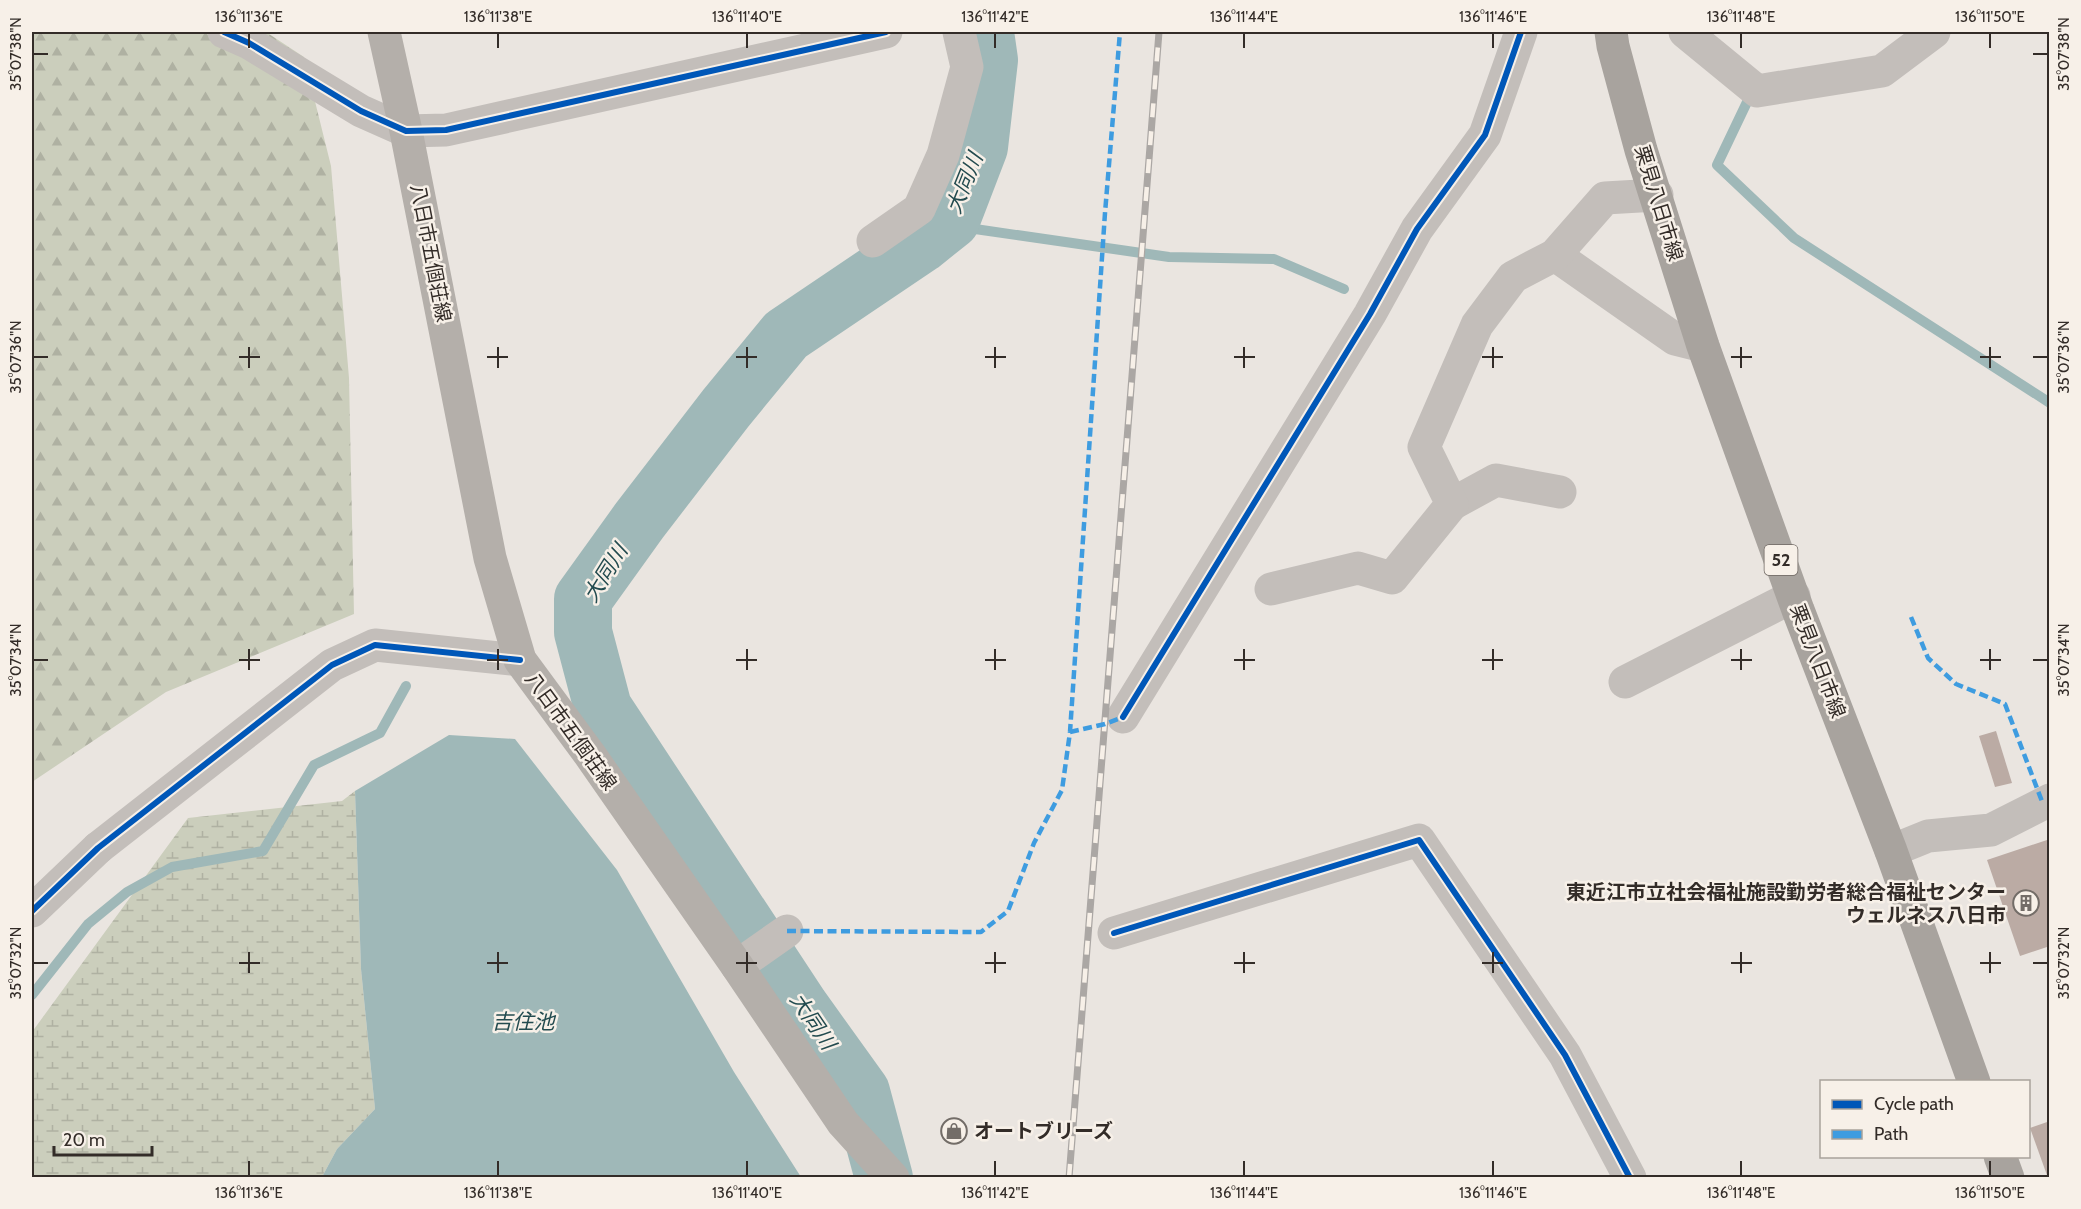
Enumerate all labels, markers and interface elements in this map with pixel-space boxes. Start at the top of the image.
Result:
text: 136°11'36"E [215,8,283,26]
text: 136°11'38"E [464,8,532,26]
text: 136°11'40"E [712,8,782,26]
text: 136°11'42"E [961,8,1029,26]
text: 136°11'44"E [1210,8,1278,26]
text: 136°11'46"E [1459,8,1527,26]
text: 136°11'48"E [1707,8,1775,26]
text: 136°11'50"E [1955,8,2025,26]
text: 35°07'38"N [7,17,25,91]
text: 35°07'38"N [2055,17,2073,91]
street label: 栗見八日市線 [1630,142,1688,264]
water label: 大同川 [941,147,988,217]
street label: 八日市五個荘線 [406,182,456,324]
text: 35°07'36"N [7,320,25,394]
text: 35°07'36"N [2055,320,2073,394]
water label: 大同川 [578,538,633,606]
road number: 52 [1764,545,1798,575]
street label: 栗見八日市線 [1785,601,1851,721]
text: 35°07'34"N [7,623,25,697]
text: 35°07'34"N [2055,623,2073,697]
street label: 八日市五個荘線 [520,667,622,795]
place label: 東近江市立社会福祉施設勤労者総合福祉センター ウェルネス八日市 [1566,880,2006,927]
building icon: 東近江市立社会福祉施設勤労者総合福祉センター ウェルネス八日市 [2011,888,2041,918]
text: 35°07'32"N [7,927,25,999]
text: 35°07'32"N [2055,927,2073,999]
water label: 大同川 [785,988,842,1056]
water label: 吉住池 [492,1009,556,1034]
legend [1820,1080,2030,1158]
text: Cycle path [1874,1093,1954,1115]
shop icon: オートブリーズ [939,1116,969,1146]
scale bar [54,1119,152,1157]
place label: オートブリーズ [974,1119,1113,1143]
text: Path [1874,1123,1908,1145]
text: 20 m [63,1129,105,1151]
text: 136°11'36"E [215,1184,283,1202]
text: 136°11'38"E [464,1184,532,1202]
text: 136°11'40"E [712,1184,782,1202]
text: 136°11'42"E [961,1184,1029,1202]
text: 136°11'44"E [1210,1184,1278,1202]
text: 136°11'46"E [1459,1184,1527,1202]
text: 136°11'48"E [1707,1184,1775,1202]
text: 136°11'50"E [1955,1184,2025,1202]

